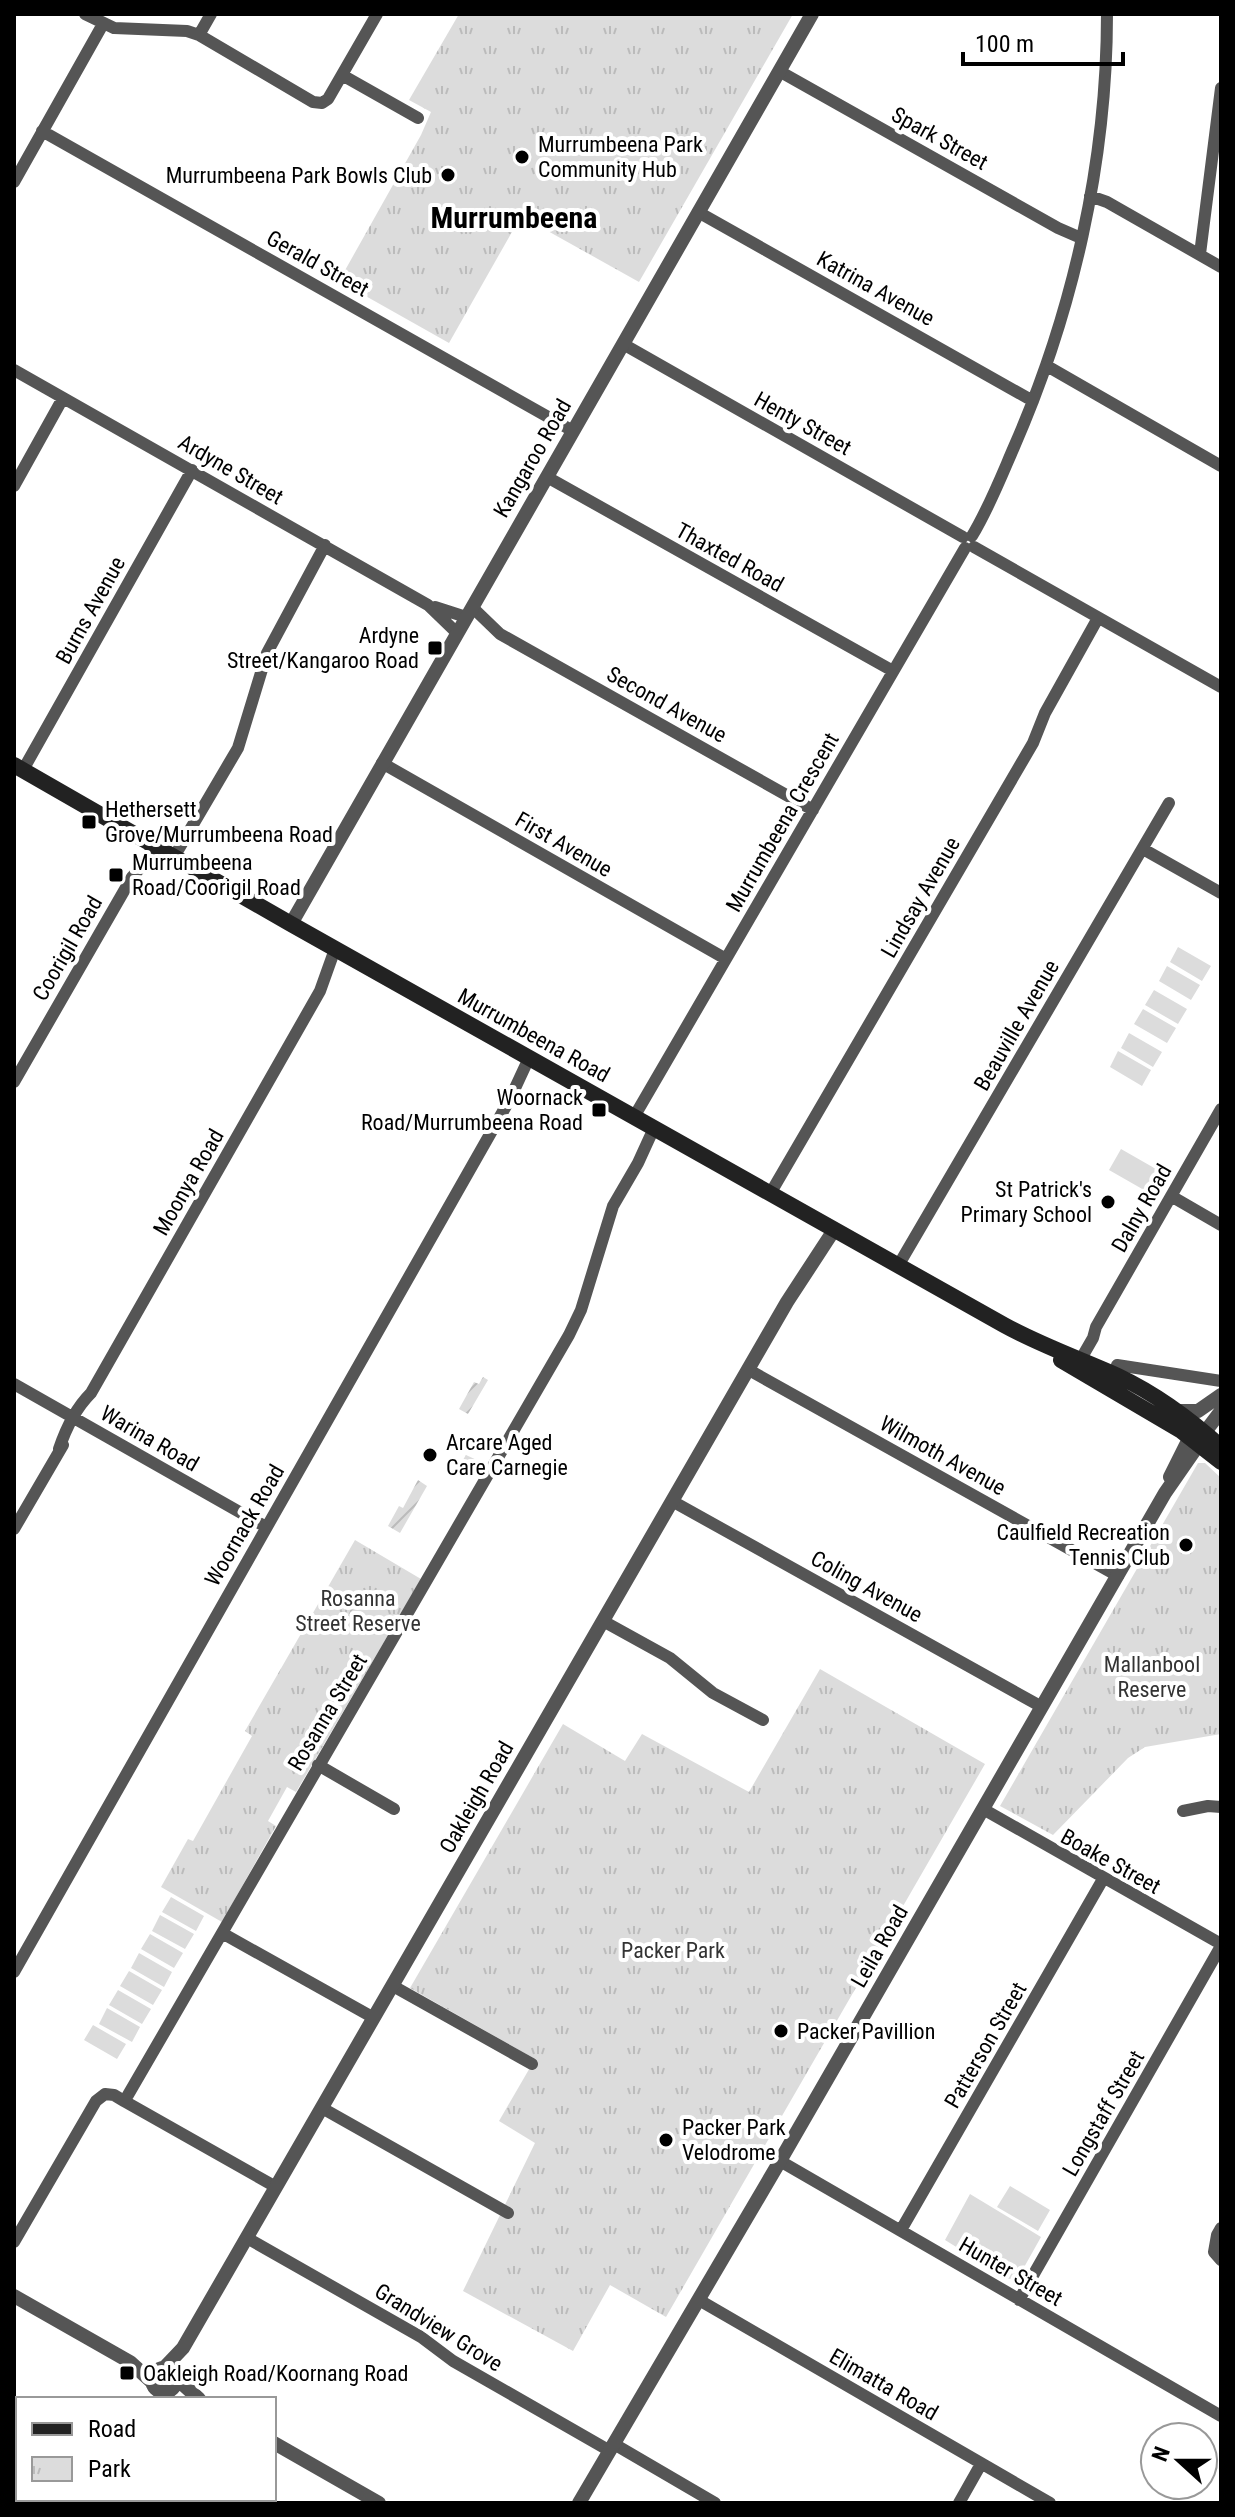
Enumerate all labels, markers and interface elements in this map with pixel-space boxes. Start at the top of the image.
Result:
scale bar [963,16,1123,66]
text: 100 m [975,30,1034,58]
street label: Spark Street [887,102,992,175]
place label: Murrumbeena Park Community Hub [538,132,703,182]
marker: Murrumbeena Park Community Hub [513,148,531,166]
place label: Murrumbeena Park Bowls Club [166,163,432,188]
marker: Murrumbeena Park Bowls Club [439,166,457,184]
district label: Murrumbeena [431,200,597,235]
street label: Gerald Street [262,225,373,302]
street label: Katrina Avenue [813,246,939,331]
street label: Henty Street [750,387,856,460]
street label: Kangaroo Road [489,395,576,522]
street label: Ardyne Street [174,429,288,509]
street label: Thaxted Road [672,518,788,597]
street label: Burns Avenue [51,552,130,668]
place label: Ardyne Street/Kangaroo Road [227,623,419,673]
marker: Ardyne Street/Kangaroo Road [426,639,444,657]
street label: Second Avenue [603,661,731,748]
street label: Murrumbeena Crescent [721,728,844,916]
place label: Hethersett Grove/Murrumbeena Road [105,797,333,847]
street label: First Avenue [511,807,616,882]
marker: Hethersett Grove/Murrumbeena Road [80,813,98,831]
street label: Lindsay Avenue [876,833,965,962]
place label: Murrumbeena Road/Coorigil Road [132,850,301,900]
marker: Murrumbeena Road/Coorigil Road [107,866,125,884]
street label: Coorigil Road [27,892,107,1005]
street label: Beauville Avenue [969,955,1064,1095]
street label: Murrumbeena Road [453,983,614,1088]
place label: Woornack Road/Murrumbeena Road [361,1085,583,1135]
marker: Woornack Road/Murrumbeena Road [590,1101,608,1119]
street label: Moonya Road [148,1125,229,1240]
street label: Dalny Road [1106,1160,1177,1257]
place label: St Patrick's Primary School [961,1177,1092,1227]
marker: St Patrick's Primary School [1099,1193,1117,1211]
street label: Warina Road [96,1400,203,1477]
street label: Wilmoth Avenue [875,1411,1010,1500]
place label: Arcare Aged Care Carnegie [446,1430,568,1480]
marker: Arcare Aged Care Carnegie [421,1446,439,1464]
street label: Woornack Road [200,1460,289,1590]
place label: Caulfield Recreation Tennis Club [996,1520,1170,1570]
marker: Caulfield Recreation Tennis Club [1177,1536,1195,1554]
street label: Coling Avenue [807,1546,927,1627]
park label: Rosanna Street Reserve [295,1586,421,1636]
street label: Rosanna Street [283,1649,372,1775]
park label: Mallanbool Reserve [1104,1652,1200,1702]
street label: Oakleigh Road [434,1737,518,1858]
street label: Boake Street [1056,1824,1165,1899]
street label: Leila Road [846,1901,913,1992]
park label: Packer Park [621,1938,725,1963]
street label: Patterson Street [939,1978,1032,2113]
place label: Packer Pavillion [797,2019,935,2044]
marker: Packer Pavillion [772,2022,790,2040]
street label: Longstaff Street [1057,2046,1149,2180]
place label: Packer Park Velodrome [682,2115,786,2165]
marker: Packer Park Velodrome [657,2131,675,2149]
street label: Hunter Street [955,2232,1067,2311]
street label: Grandview Grove [370,2278,507,2377]
street label: Elimatta Road [825,2343,942,2425]
place label: Oakleigh Road/Koornang Road [143,2361,408,2386]
marker: Oakleigh Road/Koornang Road [118,2364,136,2382]
legend [16,2397,276,2501]
text: Road [88,2415,136,2443]
north arrow [1139,2421,1219,2501]
text: N [1147,2443,1175,2465]
text: Park [88,2455,131,2483]

